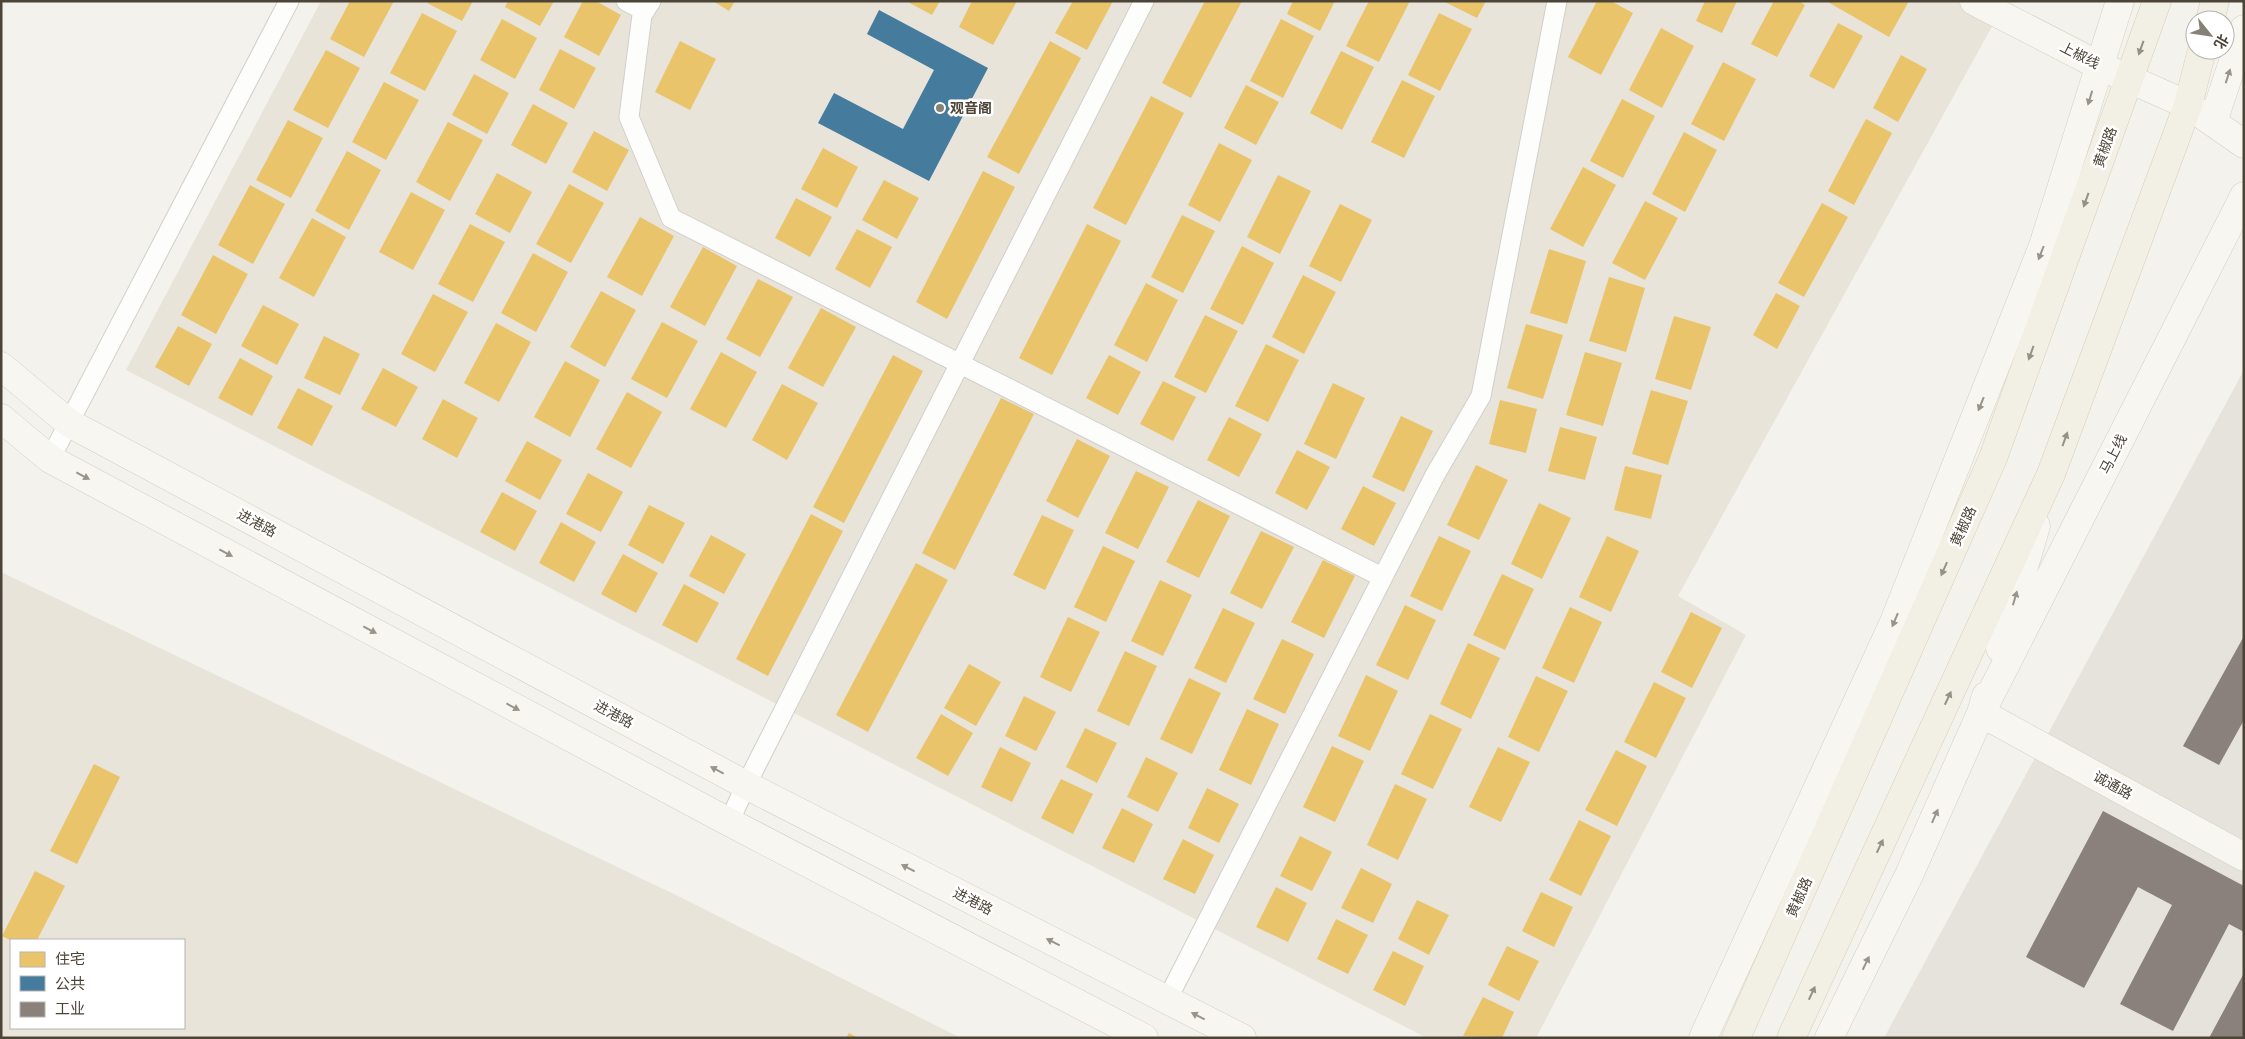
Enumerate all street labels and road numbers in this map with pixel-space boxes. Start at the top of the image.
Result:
street label: 上椒线 [2057,37,2103,73]
street label: 黄椒路 [2089,124,2121,170]
street label: 马上线 [2095,431,2131,477]
street label: 黄椒路 [1946,503,1980,549]
street label: 进港路 [234,505,280,541]
street label: 进港路 [591,696,637,732]
street label: 诚通路 [2090,767,2136,803]
street label: 黄椒路 [1782,874,1816,920]
street label: 进港路 [950,883,996,919]

